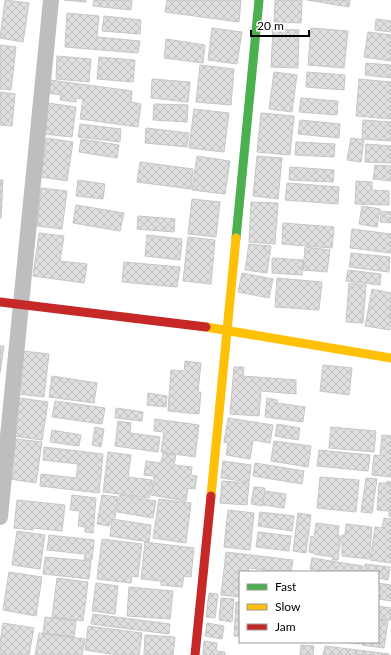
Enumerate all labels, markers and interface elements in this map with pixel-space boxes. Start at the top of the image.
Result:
scale bar [251,12,309,38]
text: 20 m [257,18,284,33]
legend [239,571,379,643]
text: Fast [275,579,297,594]
text: Slow [275,599,301,614]
text: Jam [275,619,296,634]

